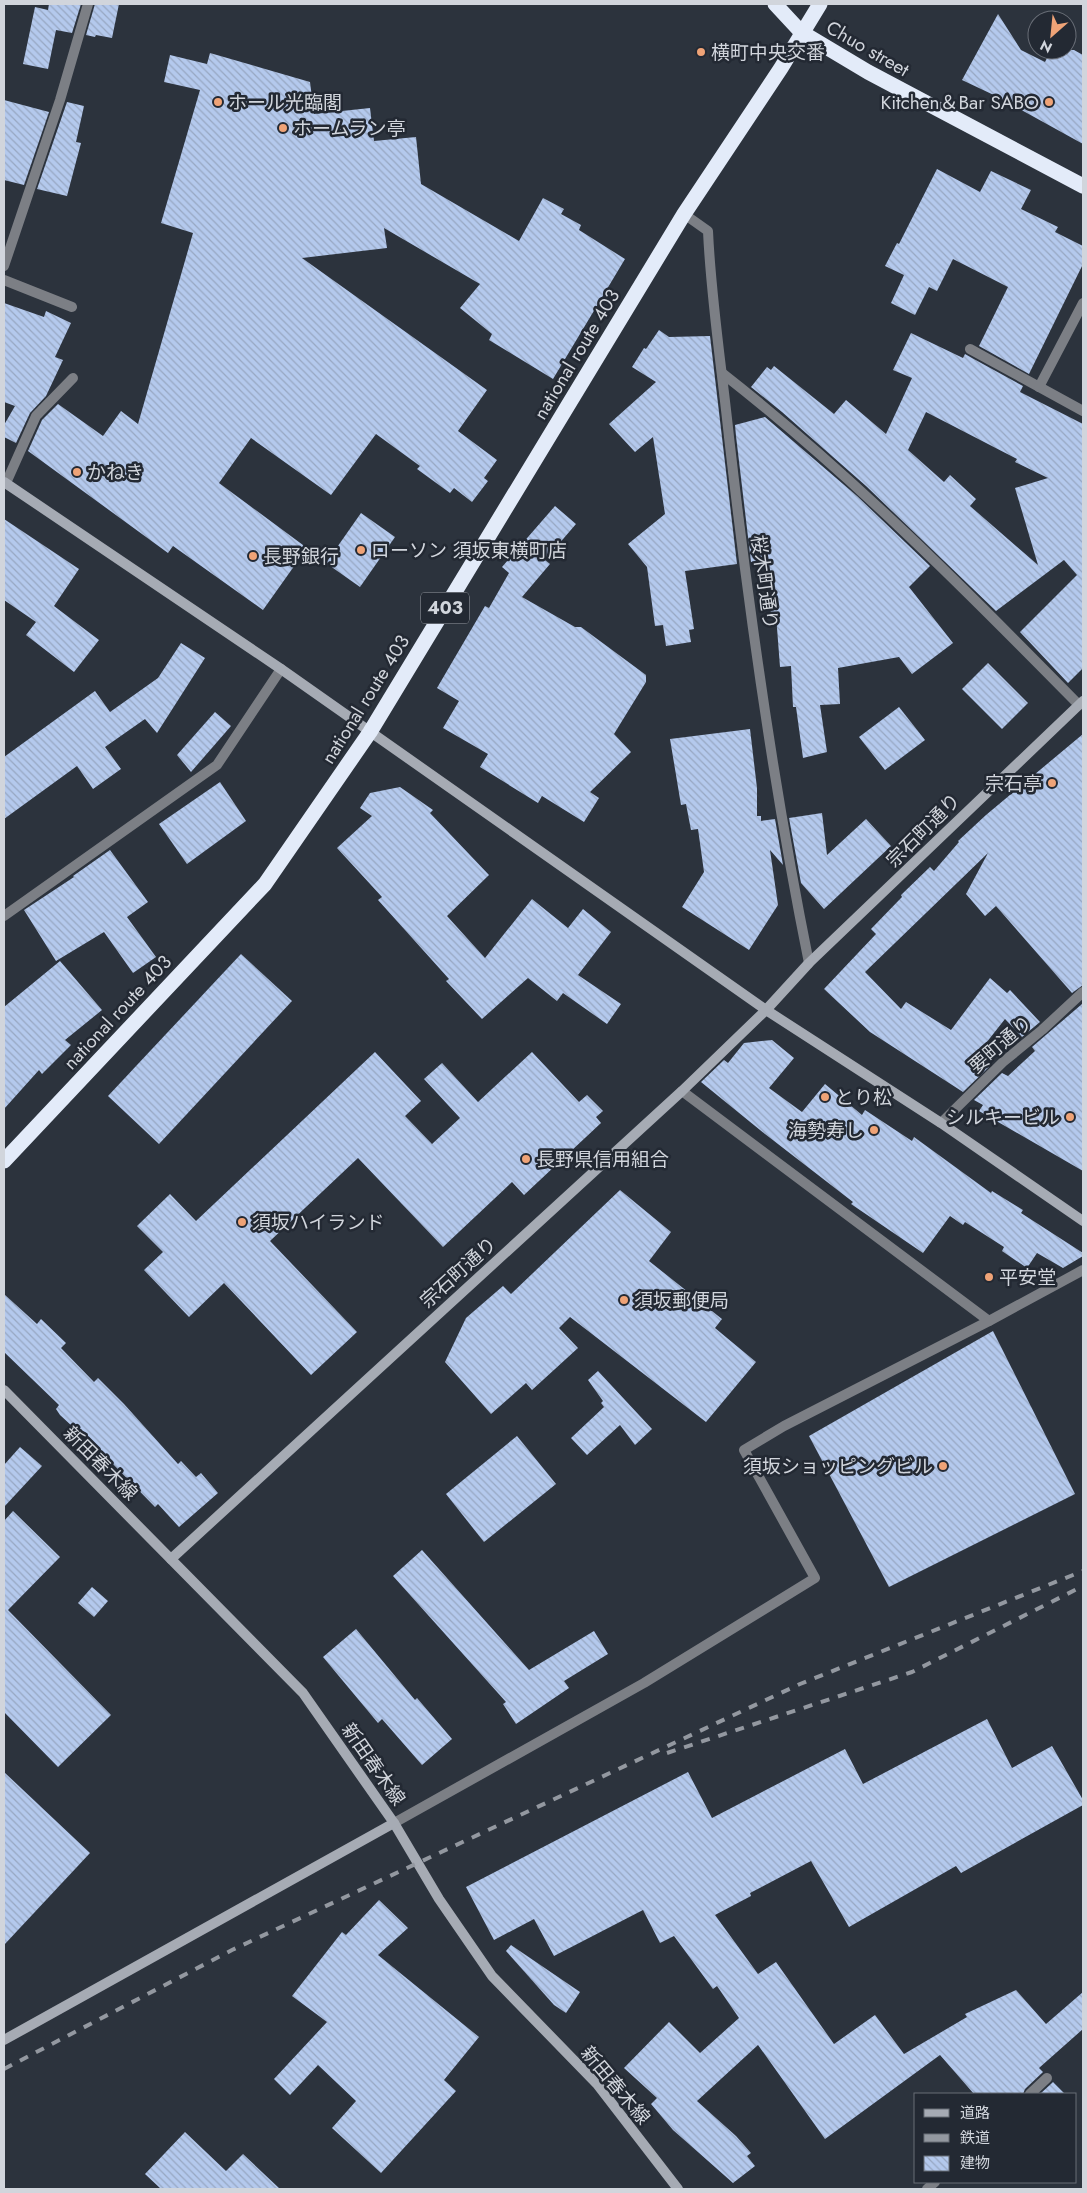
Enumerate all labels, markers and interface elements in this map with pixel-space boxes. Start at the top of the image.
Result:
north arrow [1027,10,1077,60]
street label: Chuo street [821,14,915,83]
text: N [1037,35,1056,58]
place label: 横町中央交番 [711,39,825,66]
marker: 横町中央交番 [695,46,707,58]
place label: ホール光臨閣 [228,89,342,116]
place label: Kitchen＆Bar SABO [880,89,1039,116]
marker: ホール光臨閣 [212,96,224,108]
marker: Kitchen＆Bar SABO [1043,96,1055,108]
place label: ホームラン亭 [293,115,405,142]
marker: ホームラン亭 [277,122,289,134]
street label: national route 403 [527,284,626,424]
place label: かねき [87,459,144,486]
marker: かねき [71,466,83,478]
street label: 桜木町通り [745,533,784,631]
place label: ローソン 須坂東横町店 [371,537,567,564]
place label: 長野銀行 [263,543,339,570]
marker: ローソン 須坂東横町店 [355,544,367,556]
marker: 長野銀行 [247,550,259,562]
road number: 403 [421,592,469,624]
street label: national route 403 [315,630,416,769]
place label: 宗石亭 [985,770,1042,797]
marker: 宗石亭 [1046,777,1058,789]
street label: 宗石町通り [880,787,966,873]
street label: national route 403 [57,949,178,1076]
street label: 要町通り [963,1009,1038,1080]
place label: とり松 [835,1084,892,1111]
marker: とり松 [819,1091,831,1103]
place label: シルキービル [946,1104,1060,1131]
marker: シルキービル [1064,1111,1076,1123]
place label: 海勢寿し [788,1117,864,1144]
marker: 海勢寿し [868,1124,880,1136]
place label: 長野県信用組合 [536,1146,669,1173]
marker: 長野県信用組合 [520,1153,532,1165]
place label: 須坂ハイランド [252,1209,385,1236]
marker: 須坂ハイランド [236,1216,248,1228]
street label: 宗石町通り [414,1231,503,1314]
place label: 平安堂 [999,1264,1056,1291]
marker: 平安堂 [983,1271,995,1283]
place label: 須坂郵便局 [634,1287,729,1314]
marker: 須坂郵便局 [618,1294,630,1306]
street label: 新田春木線 [58,1420,144,1506]
place label: 須坂ショッピングビル [743,1453,933,1480]
marker: 須坂ショッピングビル [937,1460,949,1472]
street label: 新田春木線 [335,1718,412,1811]
street label: 新田春木線 [575,2040,656,2130]
legend [914,2093,1077,2183]
text: 道路 [960,2102,990,2124]
text: 鉄道 [960,2127,990,2149]
text: 建物 [960,2152,990,2174]

